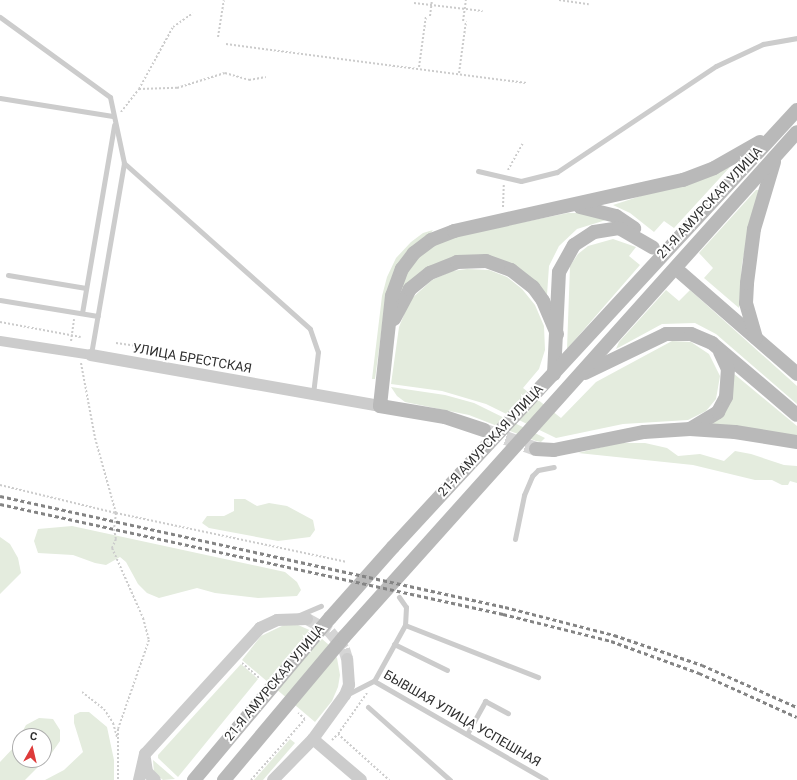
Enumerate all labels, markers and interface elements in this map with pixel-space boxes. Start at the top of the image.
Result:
street label: 21-Я АМУРСКАЯ УЛИЦА [654,144,766,262]
street label: УЛИЦА БРЕСТСКАЯ [131,341,253,377]
street label: 21-Я АМУРСКАЯ УЛИЦА [435,382,547,500]
street label: 21-Я АМУРСКАЯ УЛИЦА [222,622,328,744]
street label: БЫВШАЯ УЛИЦА УСПЕШНАЯ [381,667,543,771]
north arrow [12,728,52,768]
text: С [29,730,38,744]

